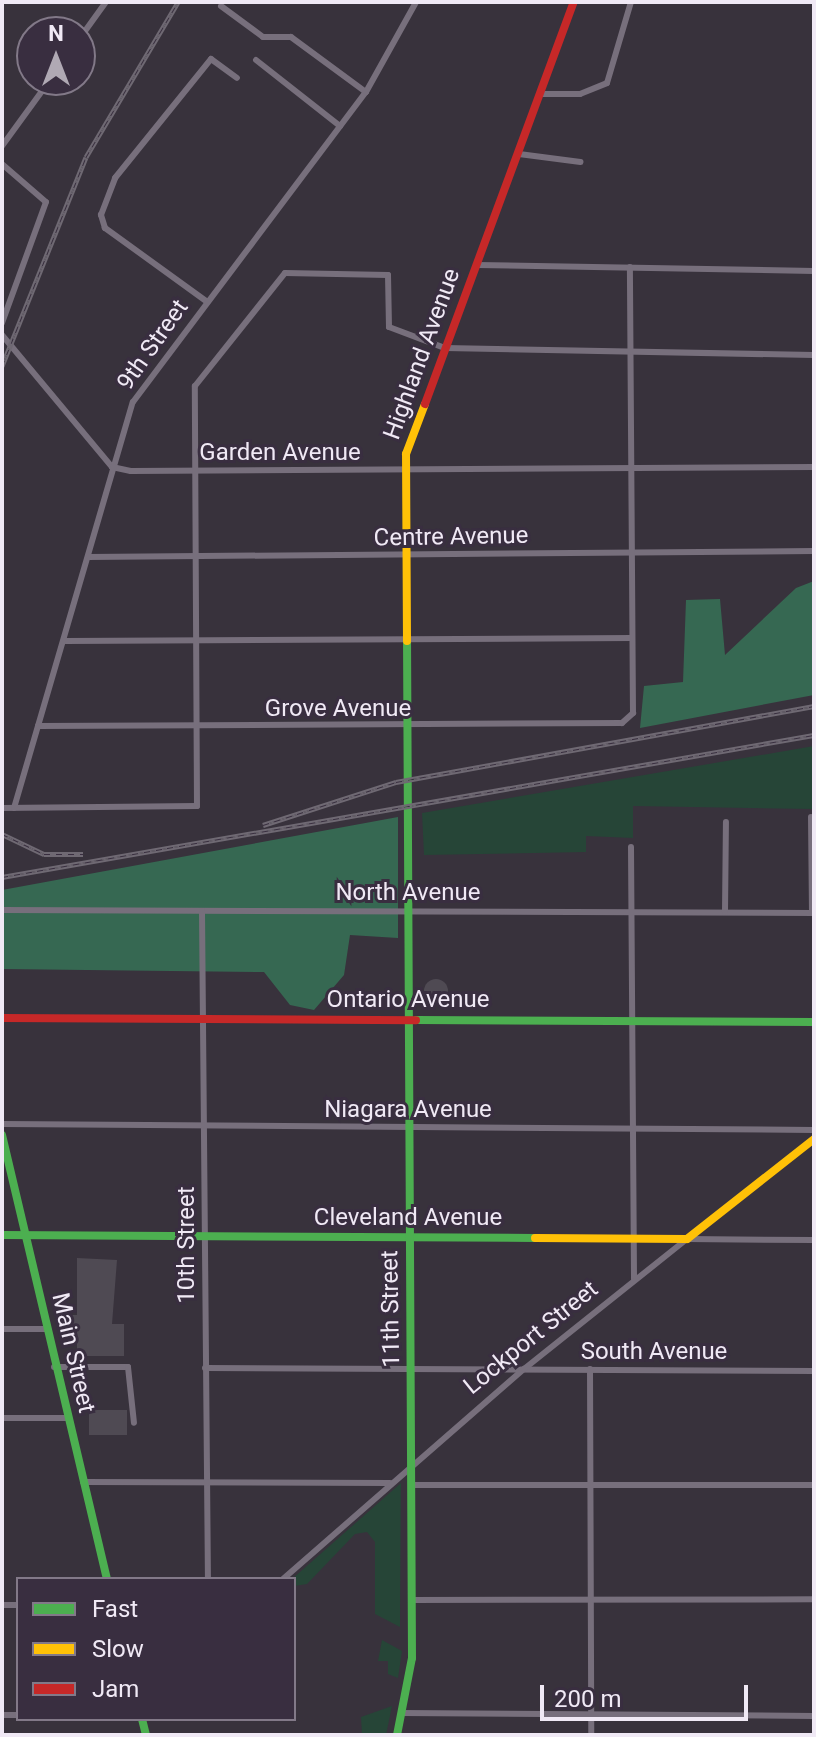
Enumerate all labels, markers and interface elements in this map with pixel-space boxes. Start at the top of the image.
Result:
north arrow [16,16,96,96]
text: N [48,21,64,46]
street label: Highland Avenue [378,265,466,443]
street label: 9th Street [111,294,195,396]
street label: Garden Avenue [199,439,361,467]
street label: Centre Avenue [373,521,529,553]
street label: Grove Avenue [265,695,411,723]
street label: North Avenue [335,879,481,907]
street label: Ontario Avenue [327,986,489,1014]
street label: Niagara Avenue [324,1096,492,1124]
street label: 10th Street [173,1186,201,1304]
street label: Cleveland Avenue [314,1204,502,1232]
street label: 11th Street [376,1250,406,1368]
street label: Lockport Street [458,1275,604,1401]
street label: Main Street [45,1290,101,1416]
street label: South Avenue [581,1338,727,1366]
legend [16,1577,296,1721]
text: Fast [92,1595,138,1623]
text: Slow [92,1635,144,1663]
scale bar [544,1669,752,1719]
text: Jam [92,1675,139,1703]
text: 200 m [554,1685,621,1713]

